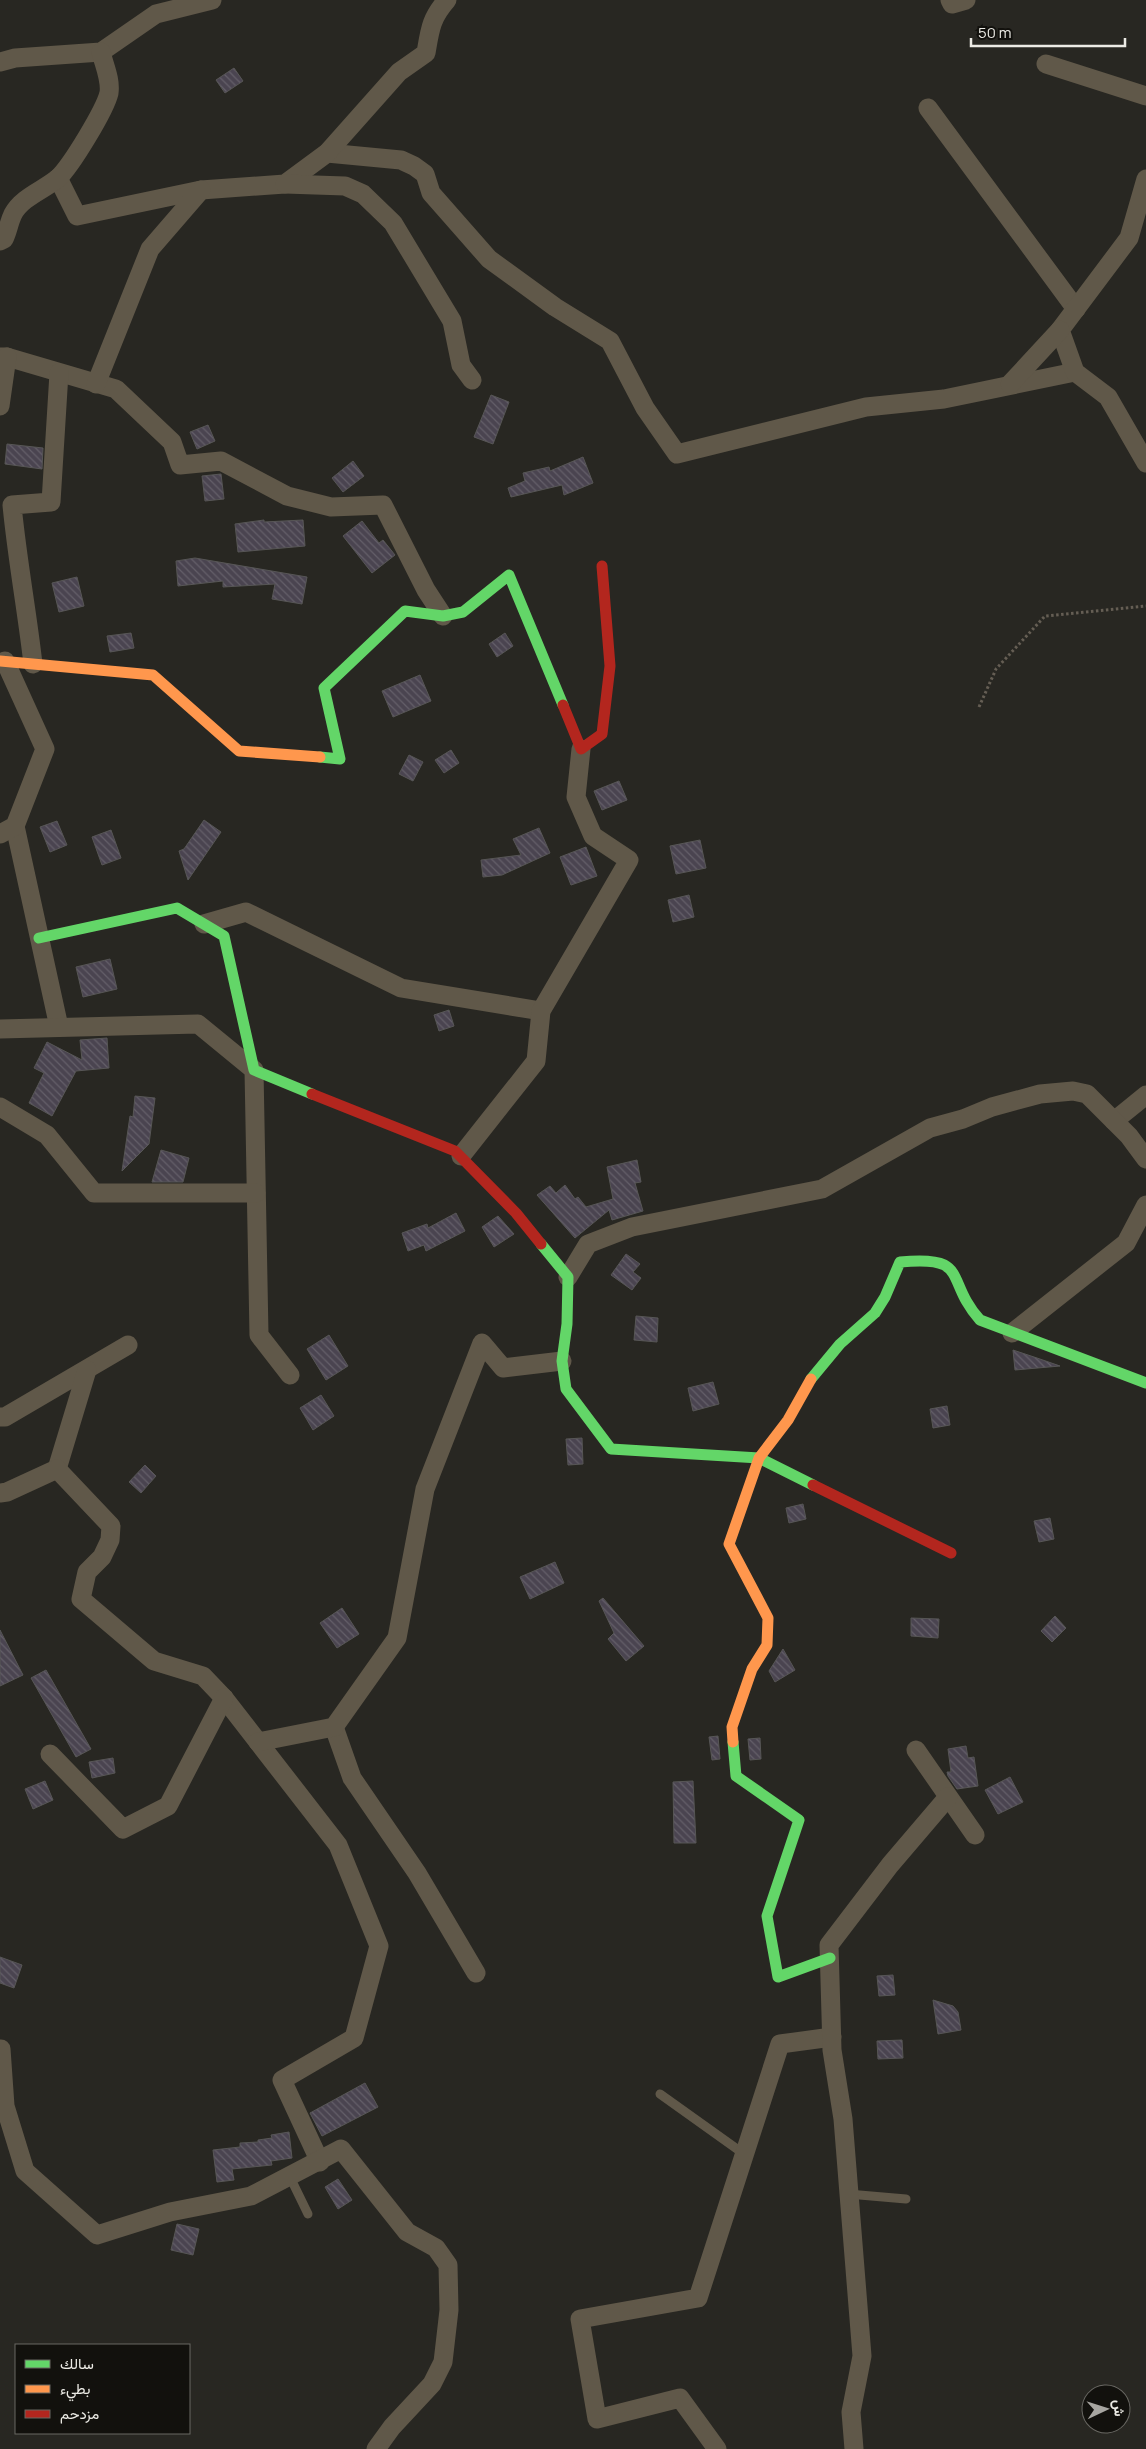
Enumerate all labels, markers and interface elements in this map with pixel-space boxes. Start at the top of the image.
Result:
scale bar [971,15,1125,47]
text: 50 m [978,22,1012,43]
legend [15,2344,190,2434]
text: سالك [60,2353,94,2374]
text: بطيء [60,2378,90,2402]
north arrow [1081,2384,1131,2434]
text: ش [1109,2399,1130,2417]
text: مزدحم [60,2403,99,2424]

